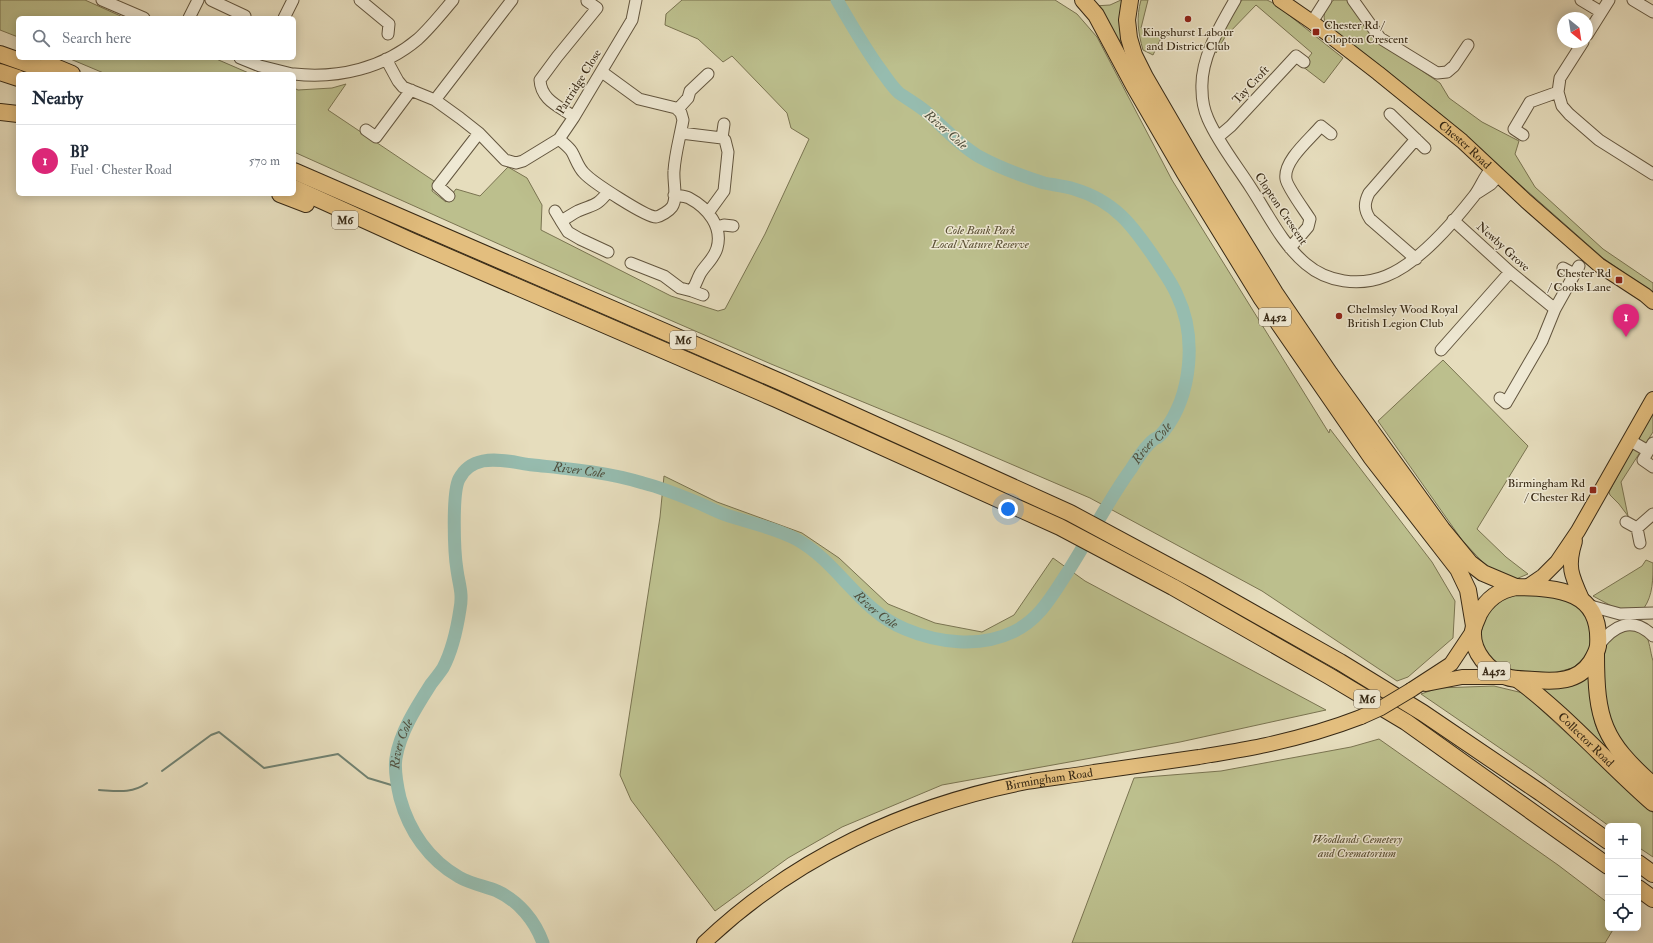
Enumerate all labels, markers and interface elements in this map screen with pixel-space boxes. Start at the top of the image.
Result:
north arrow [1557,12,1593,48]
marker: Kingshurst Labour and District Club [1183,14,1193,24]
search box [16,16,296,60]
place label: Chester Rd / Clopton Crescent [1324,18,1408,47]
place label: Kingshurst Labour and District Club [1142,25,1234,54]
icon: search [30,27,52,49]
marker: Chester Rd / Clopton Crescent [1311,27,1321,37]
text: Search here [62,29,131,48]
street label: Partridge Close [553,47,605,117]
street label: Tay Croft [1230,63,1273,107]
text: Nearby [32,88,83,109]
water label: River Cole [920,106,971,153]
street label: Chester Road [1436,118,1494,172]
text: BP [70,143,89,162]
text: 1 [43,153,47,169]
text: 570 m [249,153,280,169]
text: Fuel · Chester Road [70,162,172,178]
street label: Clopton Crescent [1251,170,1311,248]
road number: M6 [332,211,358,229]
street label: Newby Grove [1473,219,1533,275]
park label: Cole Bank Park Local Nature Reserve [930,223,1030,252]
place label: Chester Rd / Cooks Lane [1547,266,1611,295]
marker: Chester Rd / Cooks Lane [1614,275,1624,285]
place label: Chelmsley Wood Royal British Legion Club [1347,302,1458,331]
pin: 1 [1613,304,1639,337]
road number: A452 [1259,308,1291,326]
marker: Chelmsley Wood Royal British Legion Club [1334,311,1344,321]
road number: M6 [670,331,696,349]
water label: River Cole [1128,419,1176,468]
water label: River Cole [551,459,607,482]
place label: Birmingham Rd / Chester Rd [1507,476,1585,505]
marker: Birmingham Rd / Chester Rd [1588,485,1598,495]
your location [998,499,1018,519]
water label: River Cole [850,587,901,633]
road number: A452 [1478,662,1510,680]
road number: M6 [1354,690,1380,708]
street label: Collector Road [1555,709,1617,770]
water label: River Cole [387,716,417,770]
street label: Birmingham Road [1004,765,1094,794]
map controls [1605,823,1641,931]
button: + [1605,823,1641,859]
park label: Woodlands Cemetery and Crematorium [1312,832,1403,861]
button: − [1605,859,1641,895]
button: locate [1605,895,1641,931]

